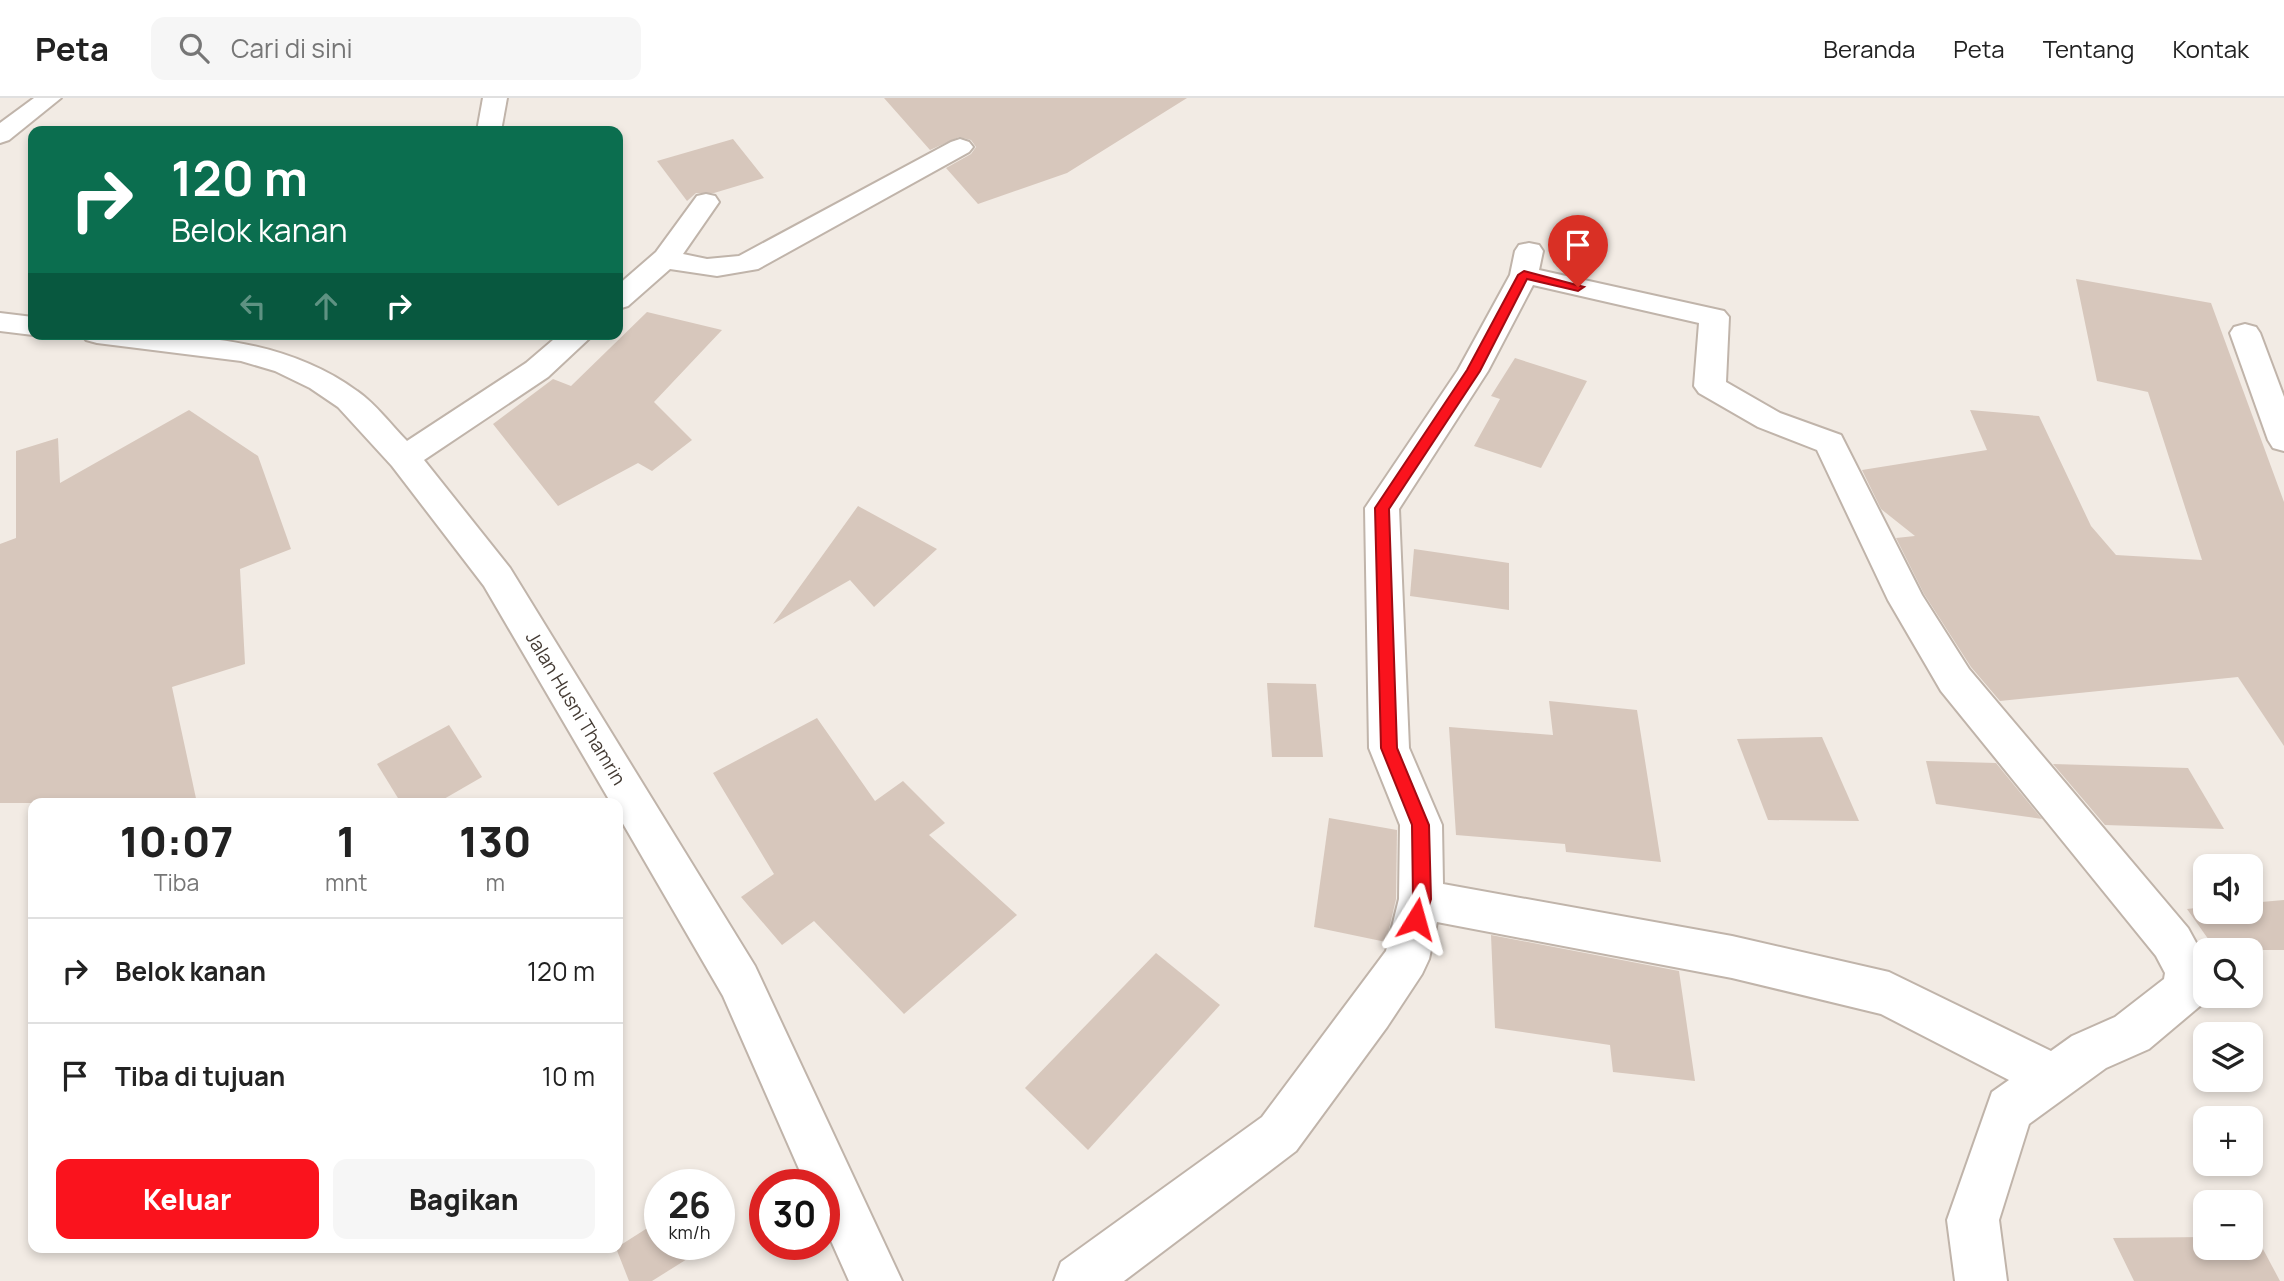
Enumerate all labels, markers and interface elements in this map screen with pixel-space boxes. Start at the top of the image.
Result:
search box [151,17,641,80]
text: Peta [35,26,109,71]
icon: search [175,29,213,67]
text: Cari di sini [231,30,353,66]
text: Beranda [1823,32,1915,65]
text: Peta [1953,32,2005,65]
text: Tentang [2043,32,2134,65]
text: Kontak [2172,32,2249,65]
text: 120 m [171,144,308,211]
icon: right [56,154,147,245]
text: Belok kanan [171,208,347,252]
pin [1548,215,1608,287]
icon: arrive [1559,226,1597,264]
icon: left [234,287,272,325]
icon: ahead [307,287,345,325]
icon: right [380,287,418,325]
street label: Jalan Husni Thamrin [520,626,632,790]
text: 10:07 [120,812,233,870]
text: 1 [337,812,356,870]
text: 130 [459,812,531,870]
map controls [2193,854,2263,1260]
button: sound [2193,854,2263,924]
text: Tiba [154,866,199,898]
text: mnt [325,866,367,898]
text: m [485,866,505,898]
position arrow [1379,882,1453,956]
button: search [2193,938,2263,1008]
icon: right [56,952,94,990]
text: Belok kanan [115,953,266,989]
text: 120 m [527,953,595,989]
button: layers [2193,1022,2263,1092]
icon: arrive [56,1057,94,1095]
text: Tiba di tujuan [115,1058,285,1094]
text: 10 m [542,1058,595,1094]
button: + [2193,1106,2263,1176]
button: Keluar [56,1159,319,1239]
button: Bagikan [333,1159,595,1239]
speed limit sign: 30 [749,1169,840,1260]
text: 26 [668,1181,711,1229]
button: − [2193,1190,2263,1260]
text: km/h [669,1220,710,1244]

